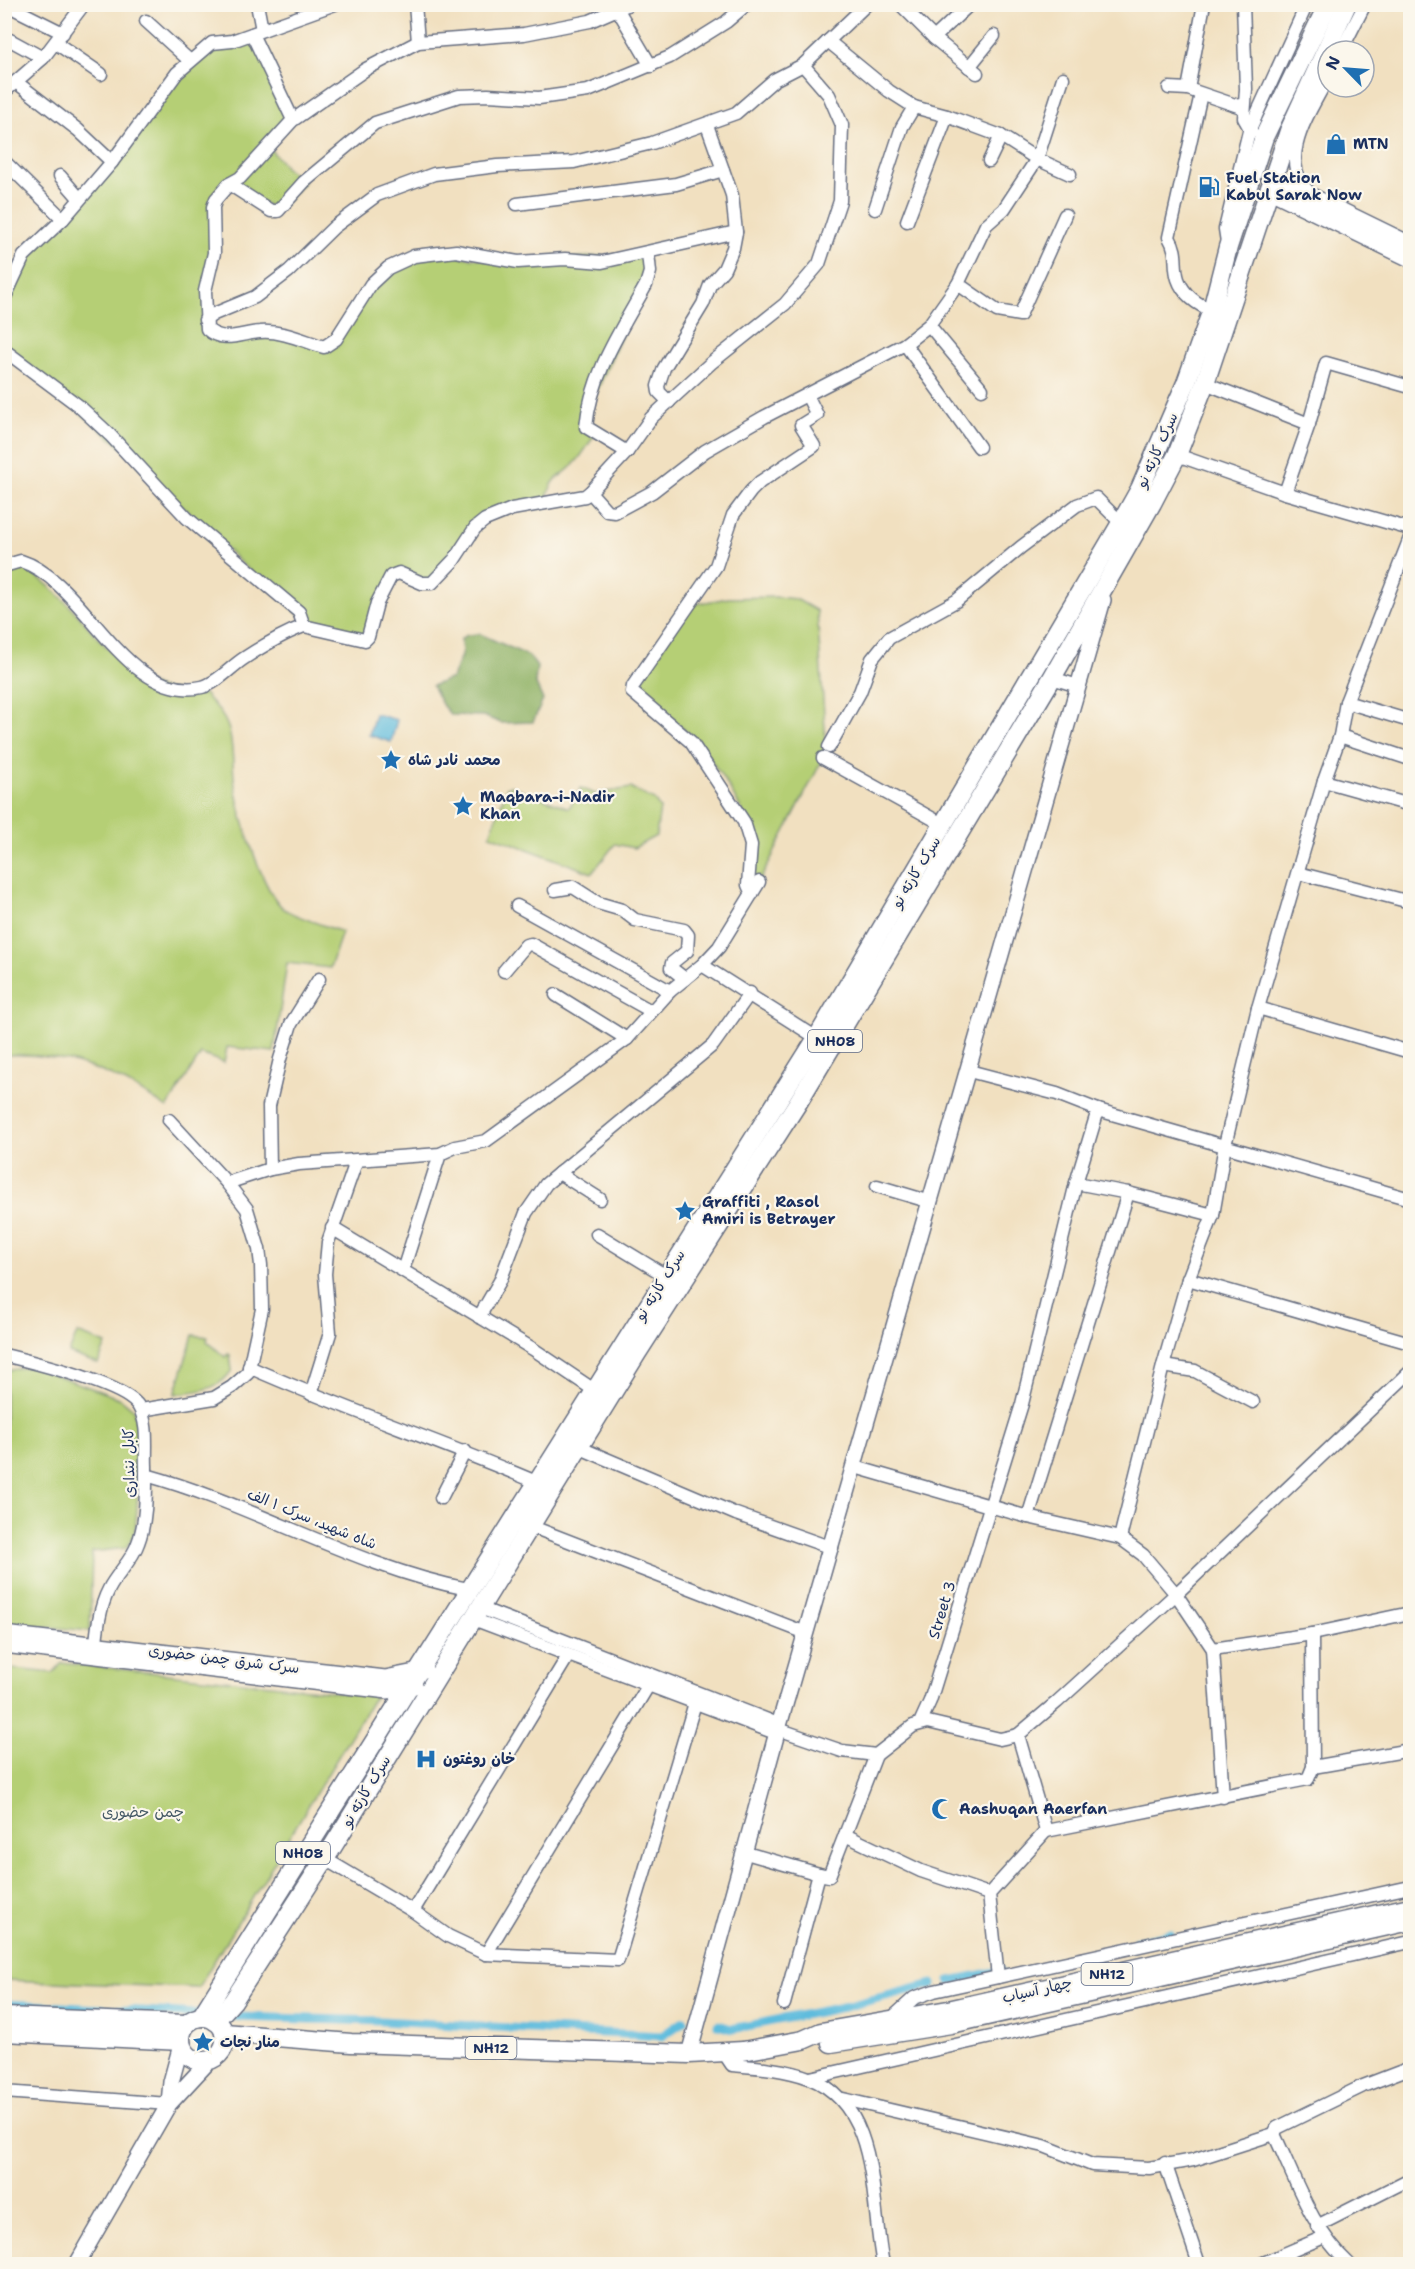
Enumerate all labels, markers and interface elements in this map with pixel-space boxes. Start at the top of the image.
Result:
north arrow [1316,39,1376,99]
text: N [1321,53,1345,73]
shop icon: MTN [1324,132,1348,156]
place label: MTN [1353,134,1389,154]
place label: Fuel Station Kabul Sarak Now [1226,168,1362,205]
fuel station icon: Fuel Station Kabul Sarak Now [1197,175,1221,199]
street label: سرک کارته نو [1131,409,1182,492]
place icon: محمد نادر شاه [379,748,403,772]
place label: محمد نادر شاه [408,750,501,770]
place label: Maqbara-i-Nadir Khan [480,787,615,824]
place icon: Maqbara-i-Nadir Khan [451,794,475,818]
street label: سرک کارته نو [886,832,945,912]
road number: NH08 [808,1030,862,1052]
place label: Graffiti , Rasol Amiri is Betrayer [702,1192,836,1229]
place icon: Graffiti , Rasol Amiri is Betrayer [673,1199,697,1223]
street label: سرک کارته نو [630,1246,690,1325]
street label: کابل ننداری [118,1428,140,1498]
street label: شاه شهید، سرک ۱ الف [244,1484,380,1554]
street label: Street 3 [924,1579,960,1641]
street label: سرک شرق چمن حضوری [147,1640,301,1678]
hospital icon: خان روغتون [414,1747,438,1771]
place label: خان روغتون [443,1749,515,1769]
street label: سرک کارته نو [336,1751,395,1831]
mosque icon: Aashuqan Aaerfan [930,1797,954,1821]
place label: Aashuqan Aaerfan [959,1799,1107,1819]
park label: چمن حضوری [102,1802,184,1822]
road number: NH08 [276,1842,330,1864]
road number: NH12 [1082,1963,1132,1985]
street label: چهار آسیاب [1000,1972,1074,2008]
place icon: منار نجات [191,2030,215,2054]
place label: منار نجات [220,2032,280,2052]
road number: NH12 [466,2037,516,2059]

